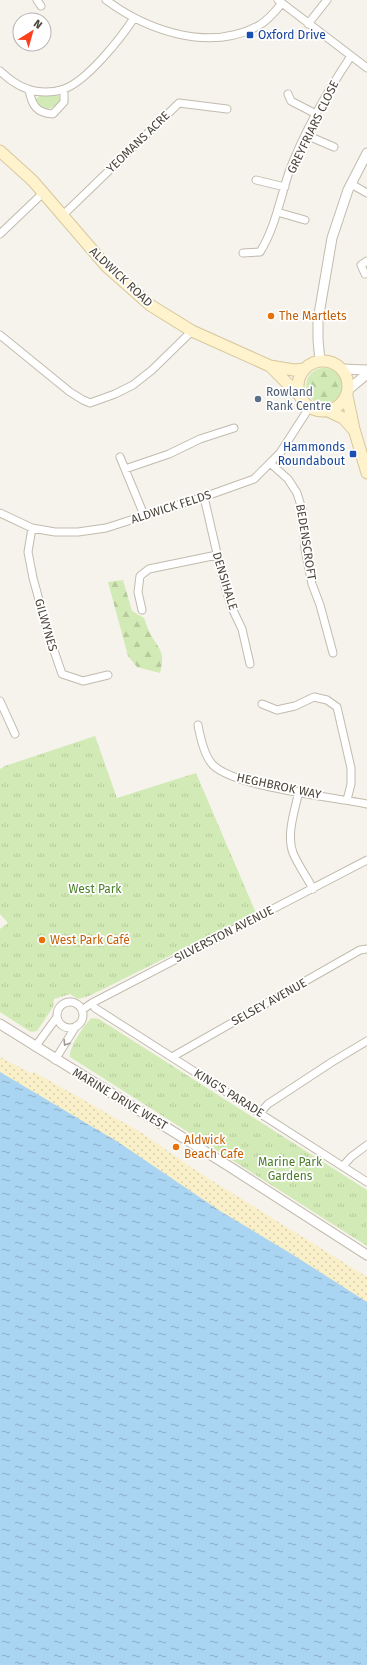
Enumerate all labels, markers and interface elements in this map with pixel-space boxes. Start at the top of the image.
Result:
north arrow [12,12,52,52]
text: N [31,17,45,32]
place label: Oxford Drive [258,28,326,42]
marker: Oxford Drive [245,30,255,40]
street label: GREYFRIARS CLOSE [284,78,342,176]
street label: YEOMANS ACRE [104,108,172,176]
street label: ALDWICK ROAD [87,244,156,310]
place label: The Martlets [279,309,347,323]
marker: The Martlets [266,311,276,321]
place label: Rowland Rank Centre [266,385,331,413]
marker: Rowland Rank Centre [253,394,263,404]
place label: Hammonds Roundabout [278,440,346,468]
marker: Hammonds Roundabout [348,449,358,459]
street label: ALDWICK FELDS [129,487,213,527]
street label: BEDENSCROFT [293,503,319,582]
street label: DENSIHALE [210,550,240,612]
street label: GILWYNES [32,597,60,653]
street label: HEGHBROK WAY [235,770,323,802]
park label: West Park [68,882,122,896]
street label: SILVERSTON AVENUE [172,903,276,965]
place label: West Park Café [50,933,130,947]
marker: West Park Café [37,935,47,945]
street label: SELSEY AVENUE [229,976,309,1028]
one-way arrow [63,1039,70,1046]
street label: MARINE DRIVE WEST [70,1065,171,1133]
street label: KING'S PARADE [191,1066,267,1120]
place label: Aldwick Beach Cafe [184,1133,244,1161]
marker: Aldwick Beach Cafe [171,1142,181,1152]
park label: Marine Park Gardens [258,1155,323,1183]

